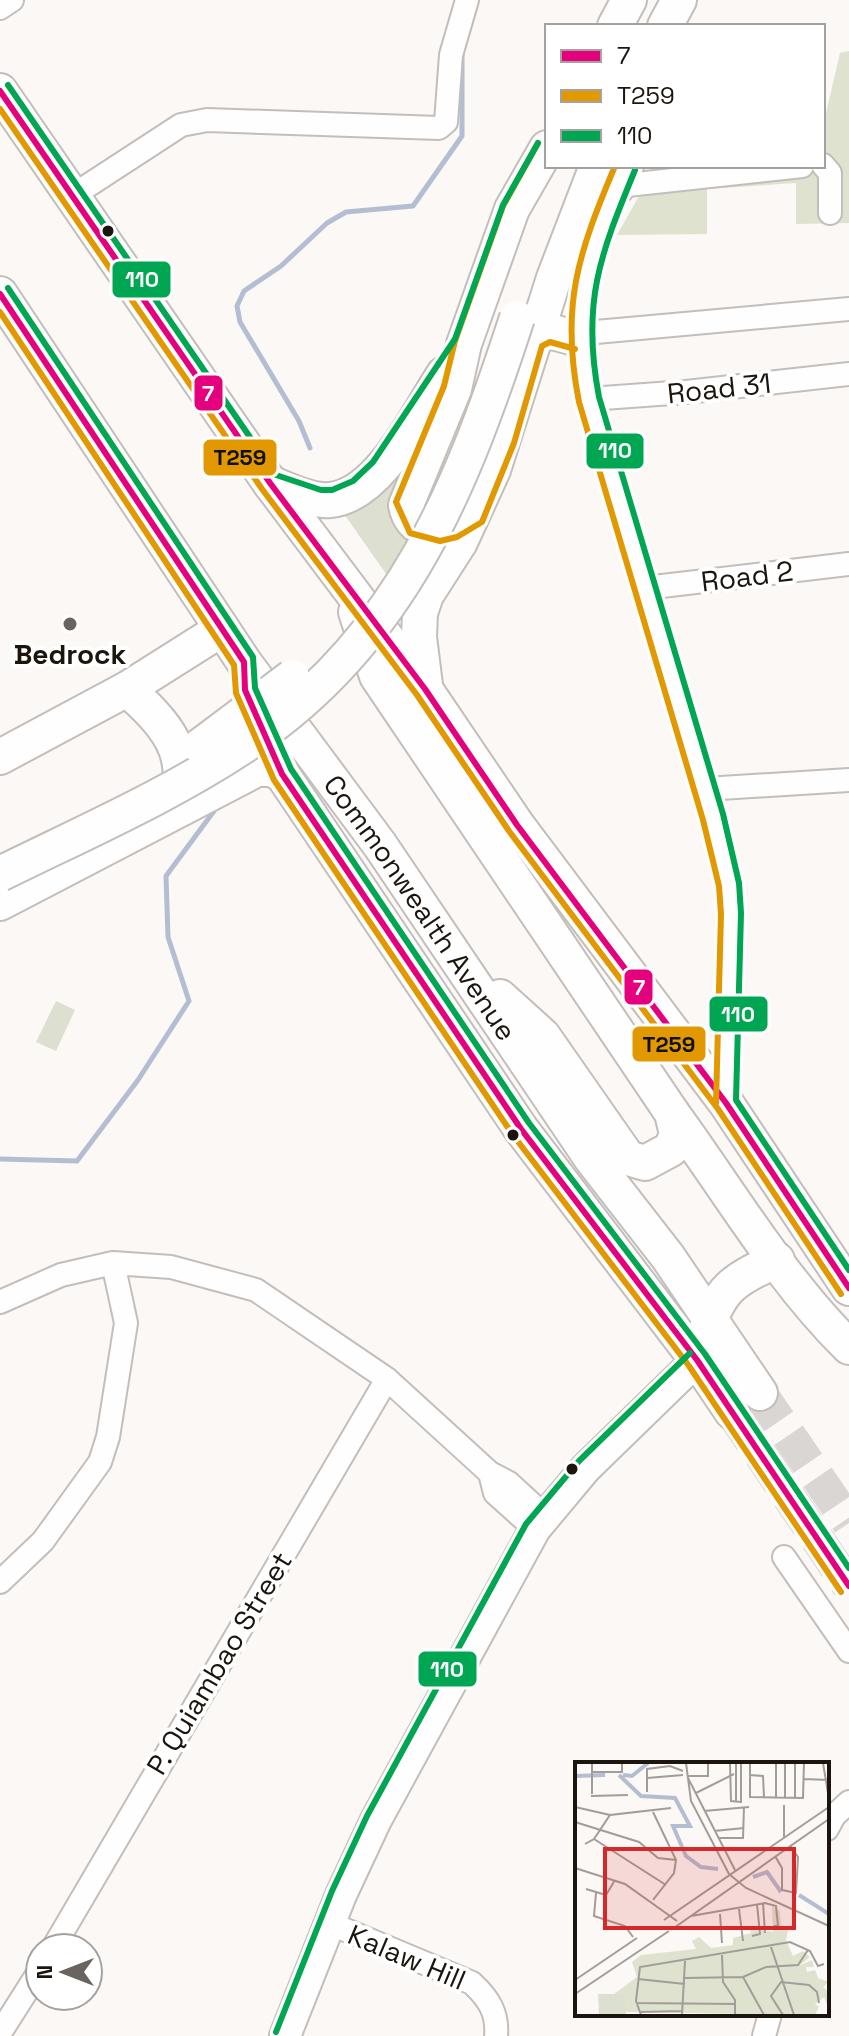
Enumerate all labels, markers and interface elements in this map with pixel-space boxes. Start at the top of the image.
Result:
legend [545,24,825,168]
text: 7 [617,40,631,71]
text: T259 [617,80,675,111]
text: 110 [617,120,652,151]
unlabelled marker [100,223,116,239]
line badge: 110 [111,260,172,299]
text: 110 [125,265,159,293]
street label: Road 31 [665,365,773,411]
line badge: 7 [193,374,224,412]
text: 7 [202,379,214,407]
line badge: 110 [585,432,645,470]
text: 110 [598,436,632,464]
line badge: T259 [202,438,278,477]
text: T259 [214,443,266,471]
street label: Road 2 [699,552,795,600]
marker: Bedrock [61,615,79,633]
place label: Bedrock [14,636,126,672]
street label: Commonwealth Avenue [316,767,525,1048]
line badge: 7 [623,968,654,1006]
text: 7 [633,973,645,1001]
line badge: 110 [708,995,769,1033]
text: 110 [721,1000,755,1028]
line badge: T259 [631,1025,707,1063]
text: T259 [643,1030,695,1058]
unlabelled marker [505,1127,521,1143]
unlabelled marker [564,1461,580,1477]
street label: P. Quiambao Street [138,1545,300,1781]
line badge: 110 [417,1650,478,1688]
text: 110 [430,1655,464,1683]
inset map [575,1762,829,2016]
street label: Kalaw Hill [343,1916,471,1998]
north arrow [24,1932,104,2012]
text: N [30,1965,58,1979]

